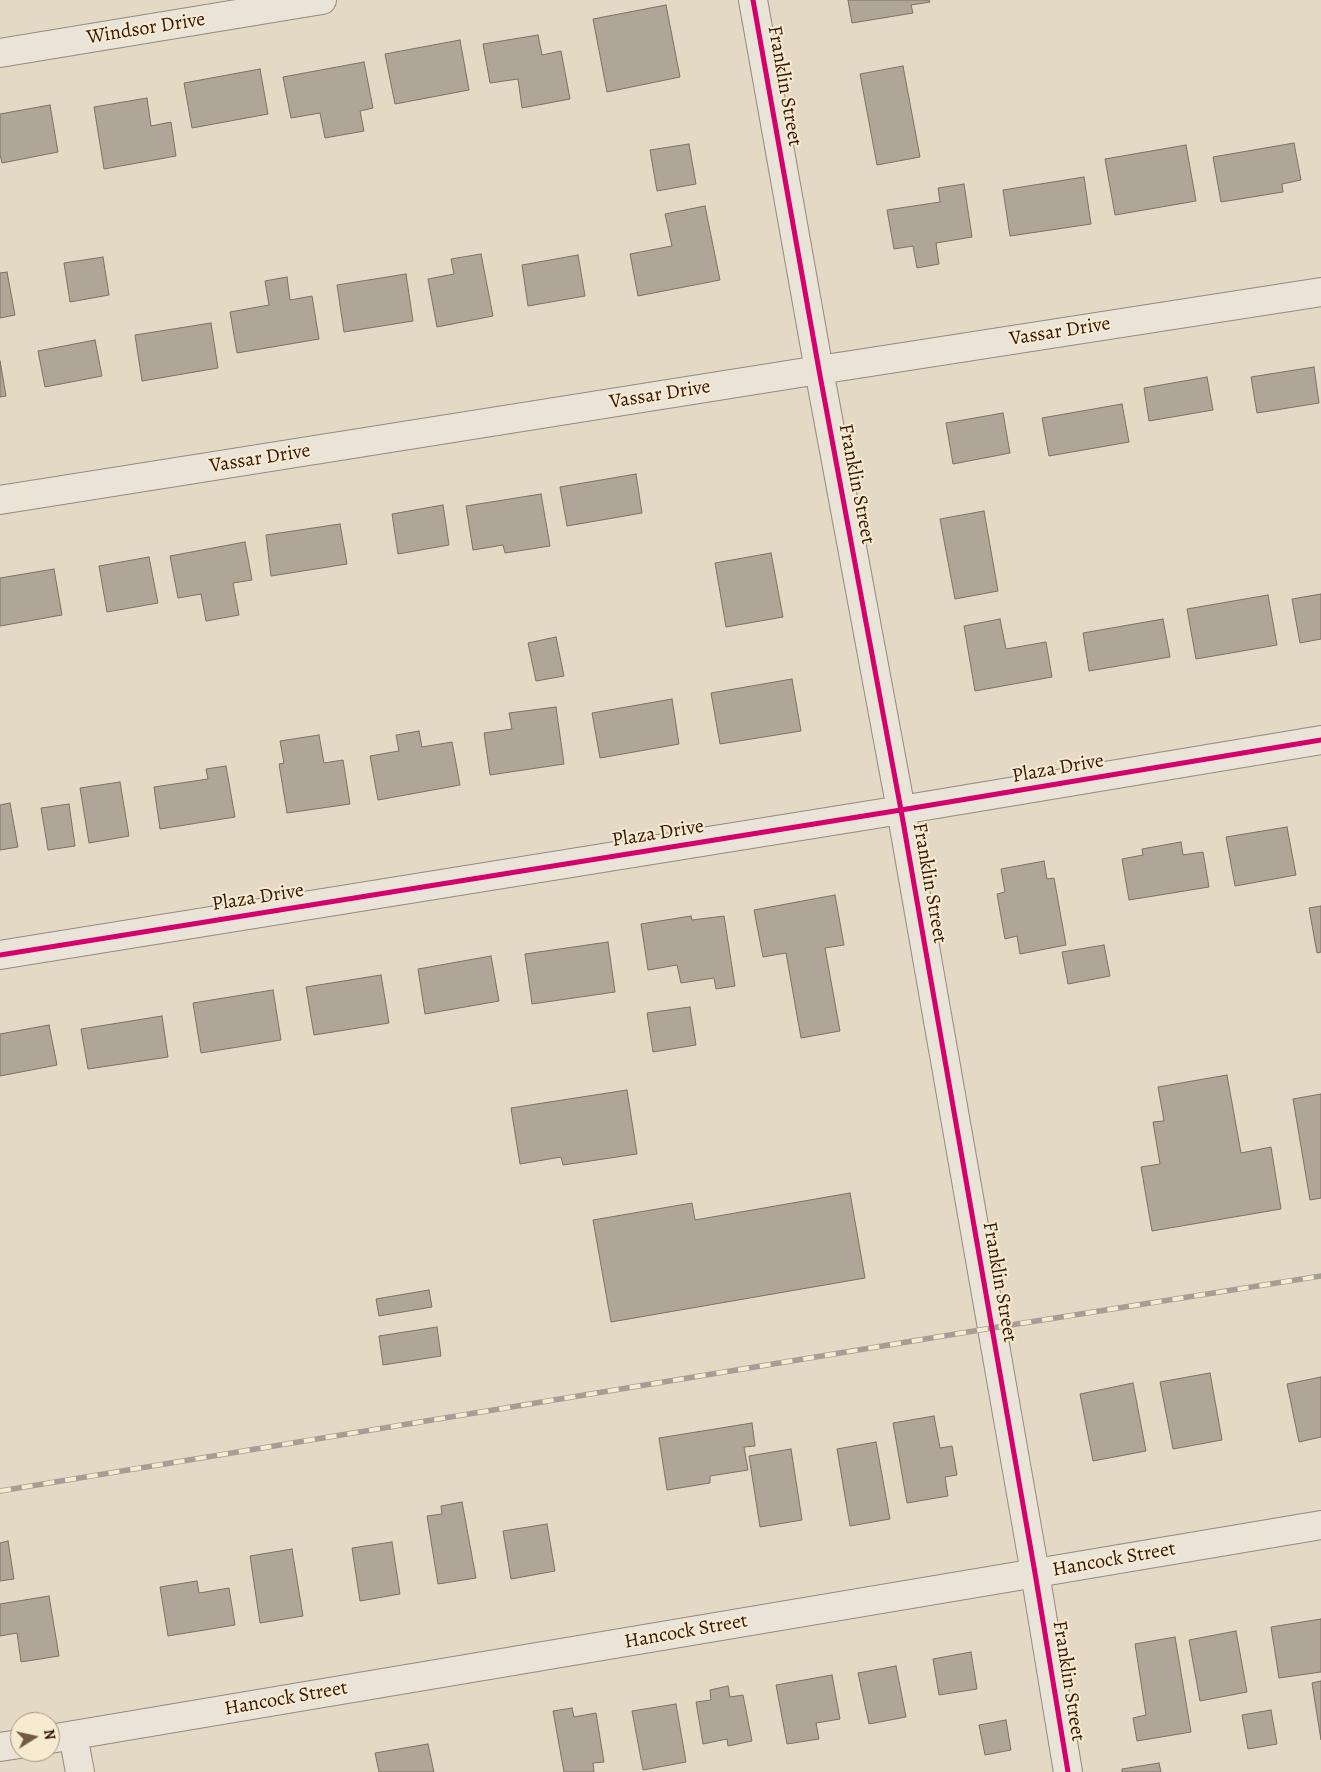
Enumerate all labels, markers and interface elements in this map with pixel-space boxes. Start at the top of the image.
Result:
street label: Windsor Drive [85,8,207,50]
street label: Franklin Street [762,24,806,148]
street label: Vassar Drive [1008,312,1112,352]
street label: Vassar Drive [608,375,712,415]
street label: Franklin Street [833,422,879,546]
street label: Vassar Drive [208,439,312,479]
street label: Plaza Drive [1010,749,1106,789]
street label: Plaza Drive [610,815,706,853]
street label: Franklin Street [907,821,951,945]
street label: Plaza Drive [210,879,306,917]
street label: Franklin Street [977,1220,1021,1344]
street label: Hancock Street [1051,1537,1177,1583]
street label: Hancock Street [623,1609,749,1655]
street label: Franklin Street [1047,1619,1089,1743]
street label: Hancock Street [223,1676,349,1722]
north arrow [10,1712,60,1762]
text: N [39,1728,60,1741]

